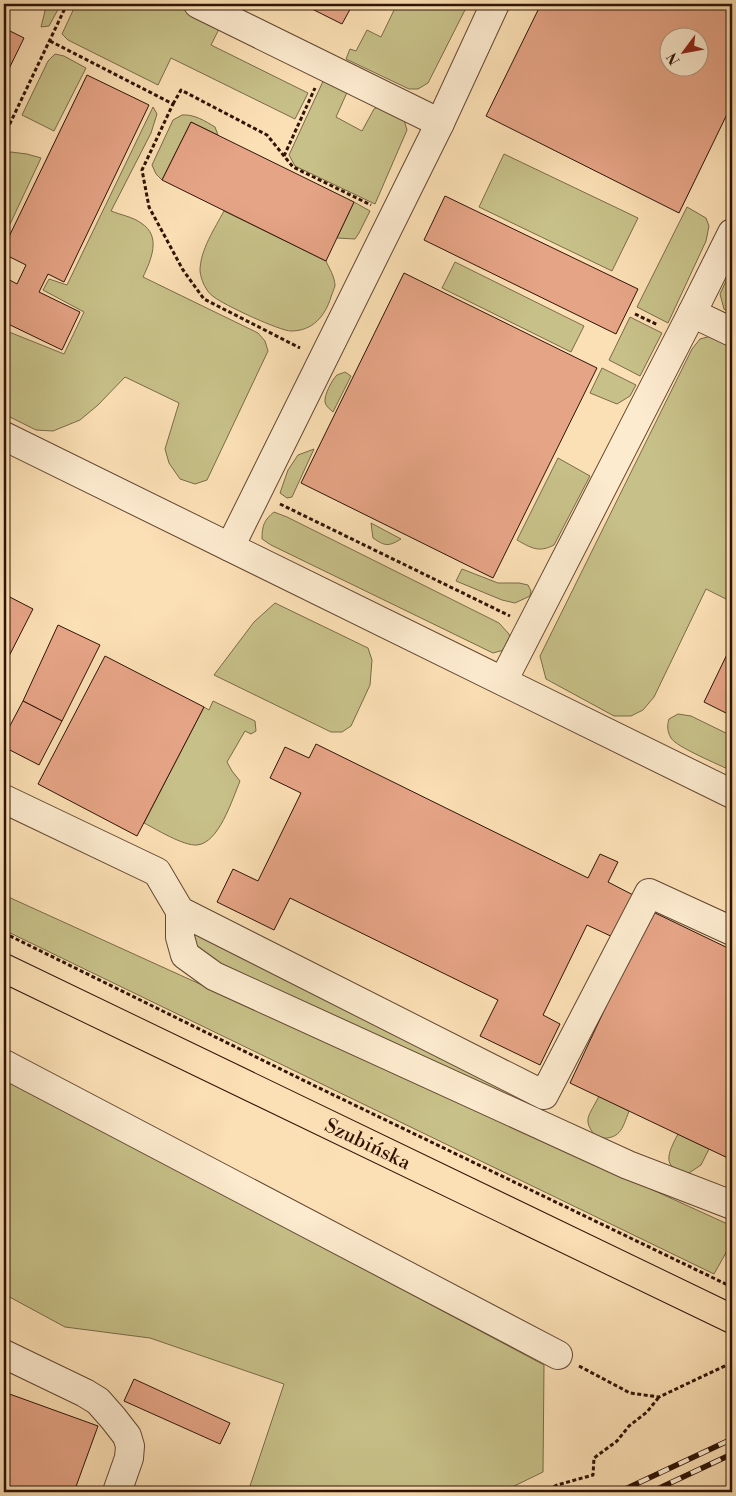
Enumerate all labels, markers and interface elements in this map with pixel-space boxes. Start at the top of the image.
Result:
north arrow [658,28,708,78]
text: N [663,49,684,68]
street label: Szubińska [320,1113,415,1177]

